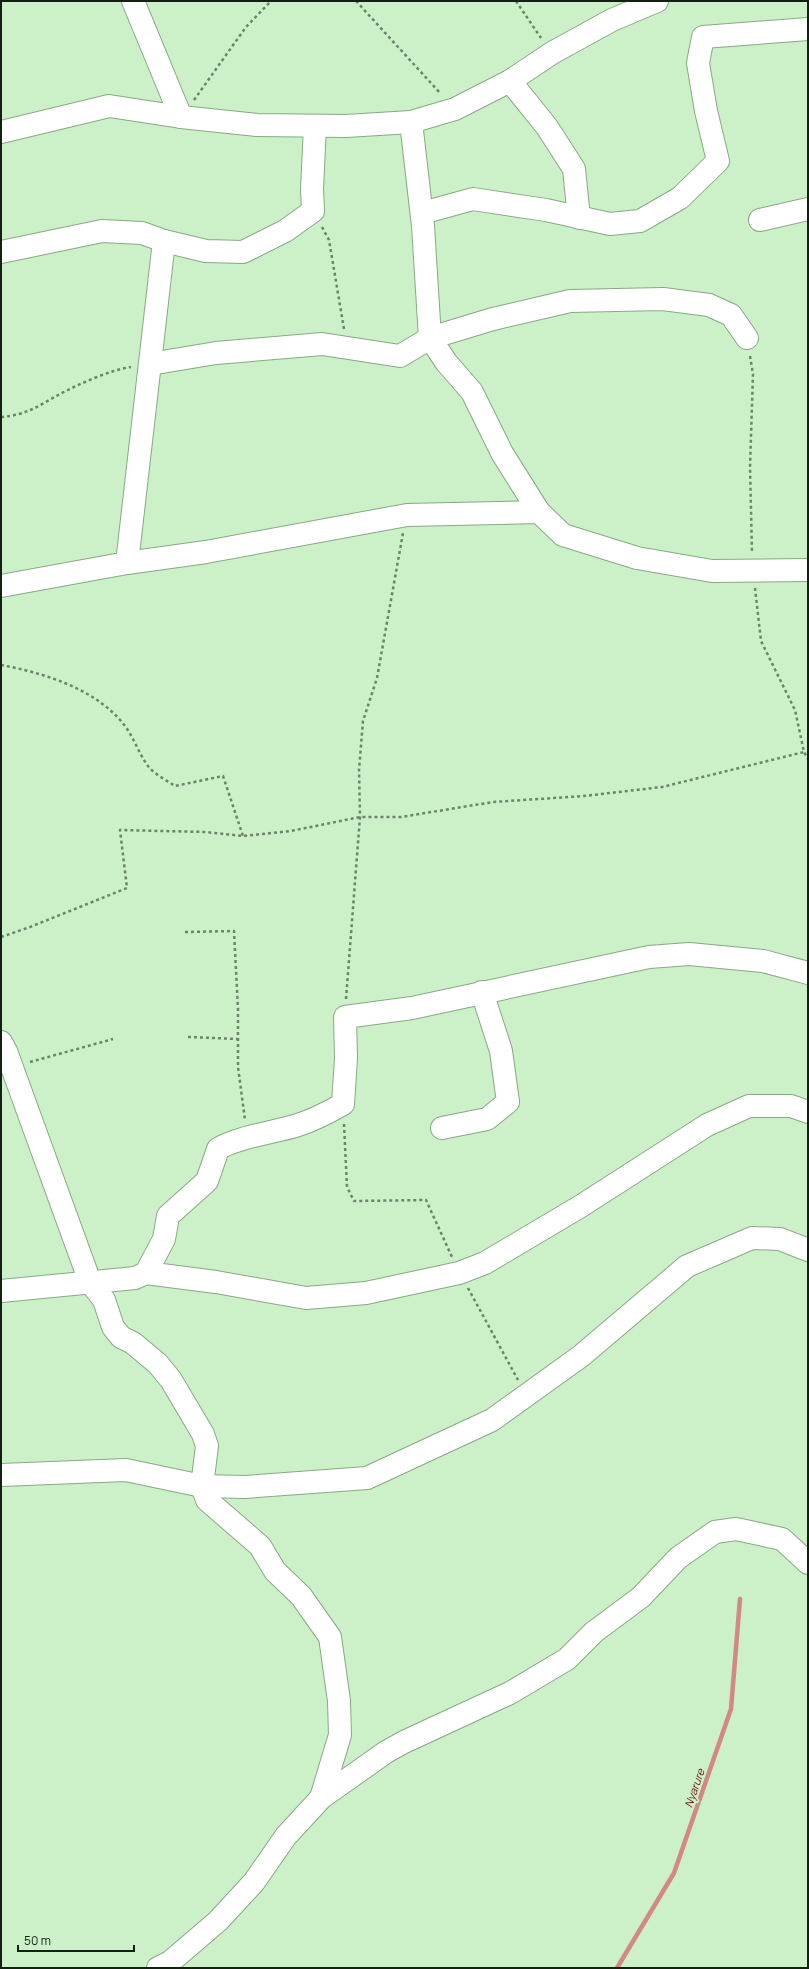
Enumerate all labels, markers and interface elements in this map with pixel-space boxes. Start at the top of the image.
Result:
water label: Nyarure [680,1766,708,1809]
scale bar [18,1927,134,1953]
text: 50 m [24,1932,51,1949]

